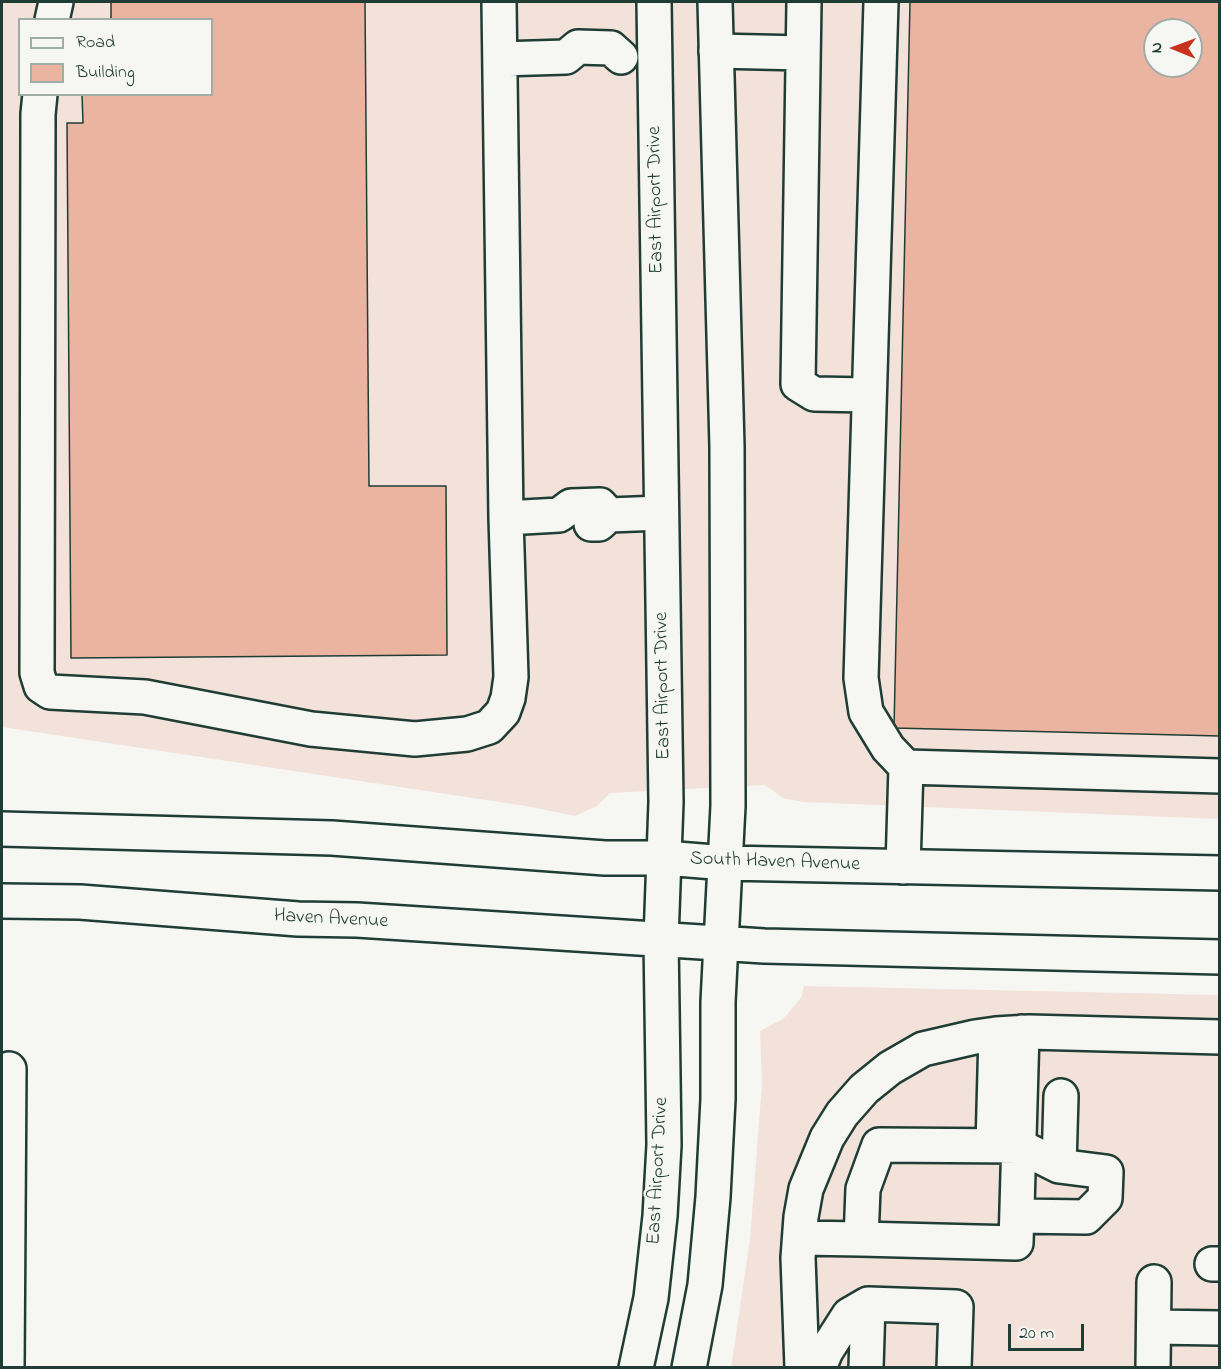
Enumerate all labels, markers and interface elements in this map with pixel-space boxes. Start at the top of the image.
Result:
legend [18,18,213,96]
north arrow [1143,18,1203,78]
text: Road [76,30,115,56]
text: N [1145,42,1169,53]
text: Building [76,60,135,86]
street label: East Airport Drive [644,126,670,274]
street label: East Airport Drive [651,612,677,760]
street label: South Haven Avenue [690,848,860,878]
street label: Haven Avenue [273,905,389,935]
street label: East Airport Drive [643,1097,675,1245]
scale bar [1011,1312,1088,1350]
text: 20 m [1019,1321,1054,1347]

